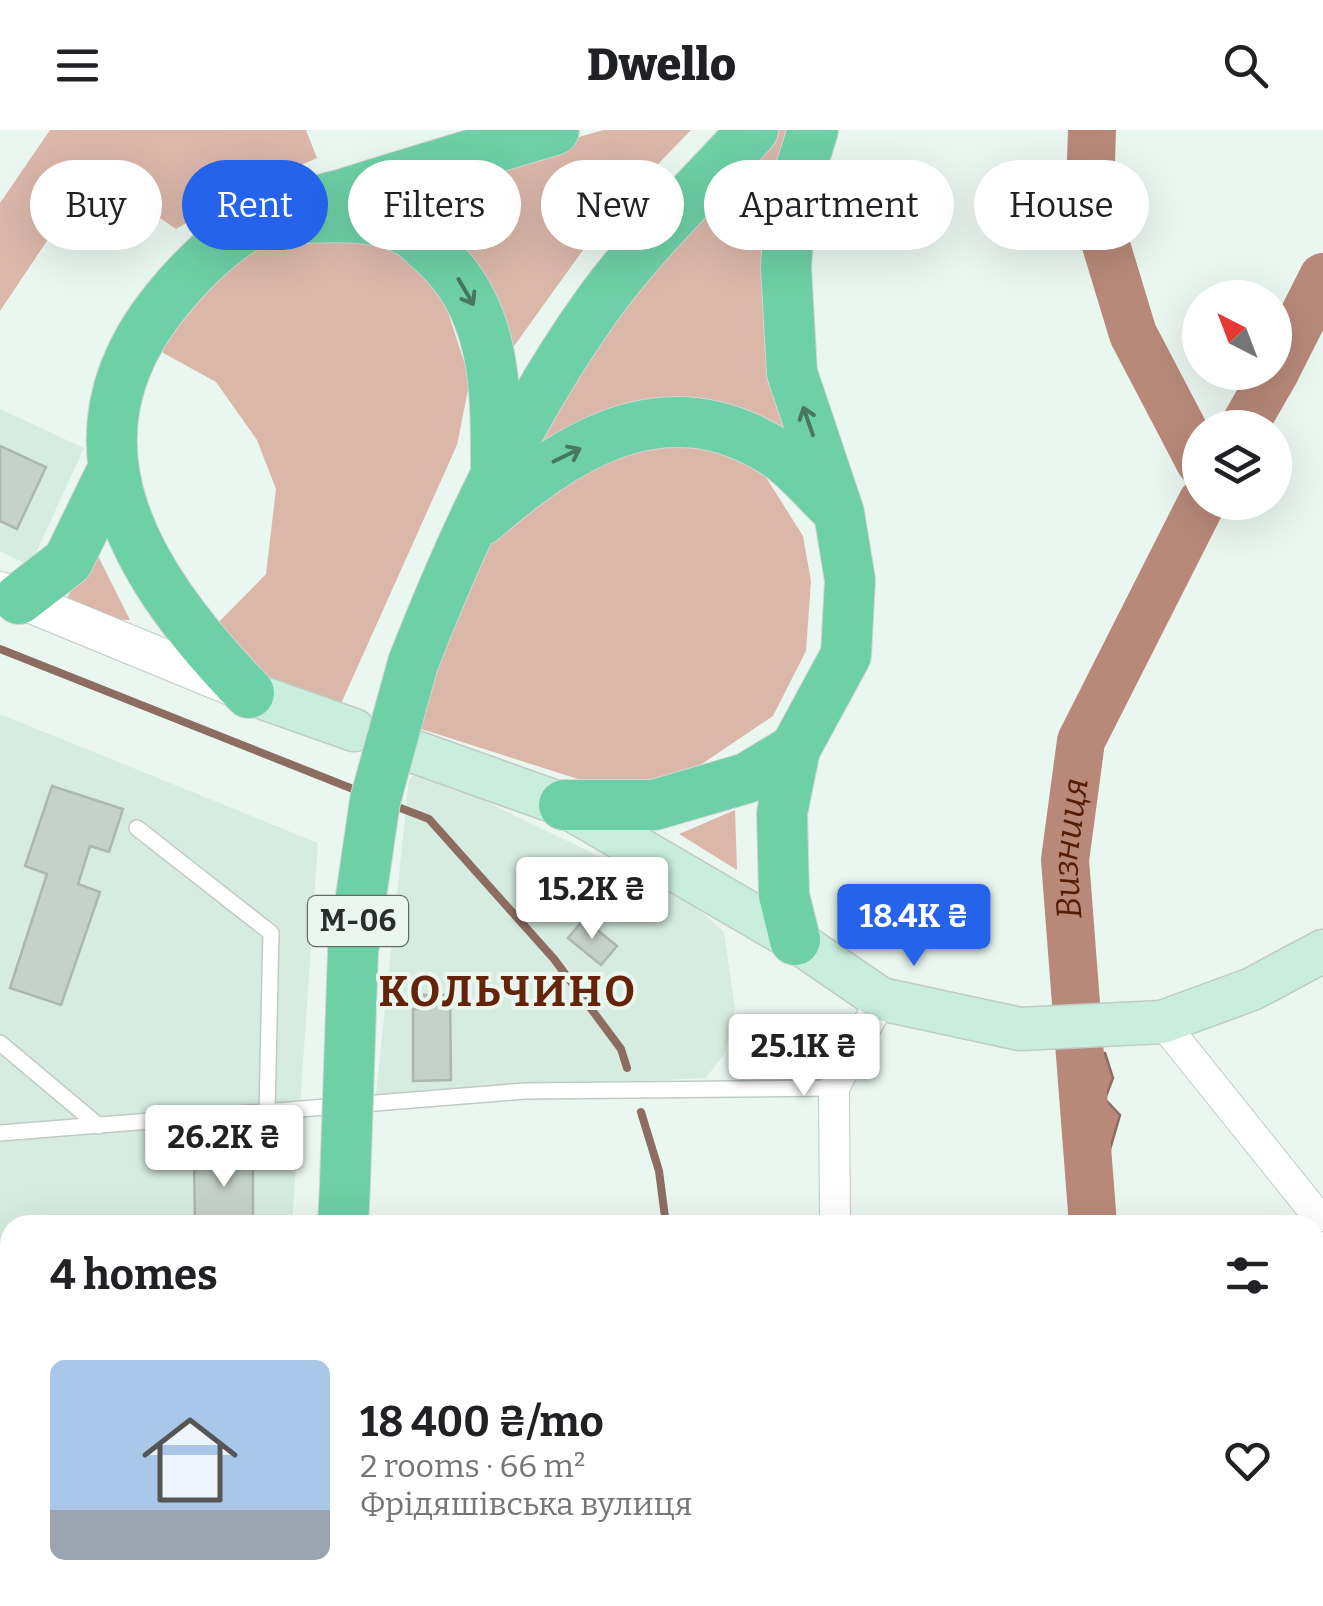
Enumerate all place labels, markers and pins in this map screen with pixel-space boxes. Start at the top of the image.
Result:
pin: 15.2K ₴ [500,857,684,942]
pin: 18.4K ₴ [822,884,1006,969]
pin: 25.1K ₴ [712,1014,896,1099]
pin: 26.2K ₴ [132,1105,316,1190]

